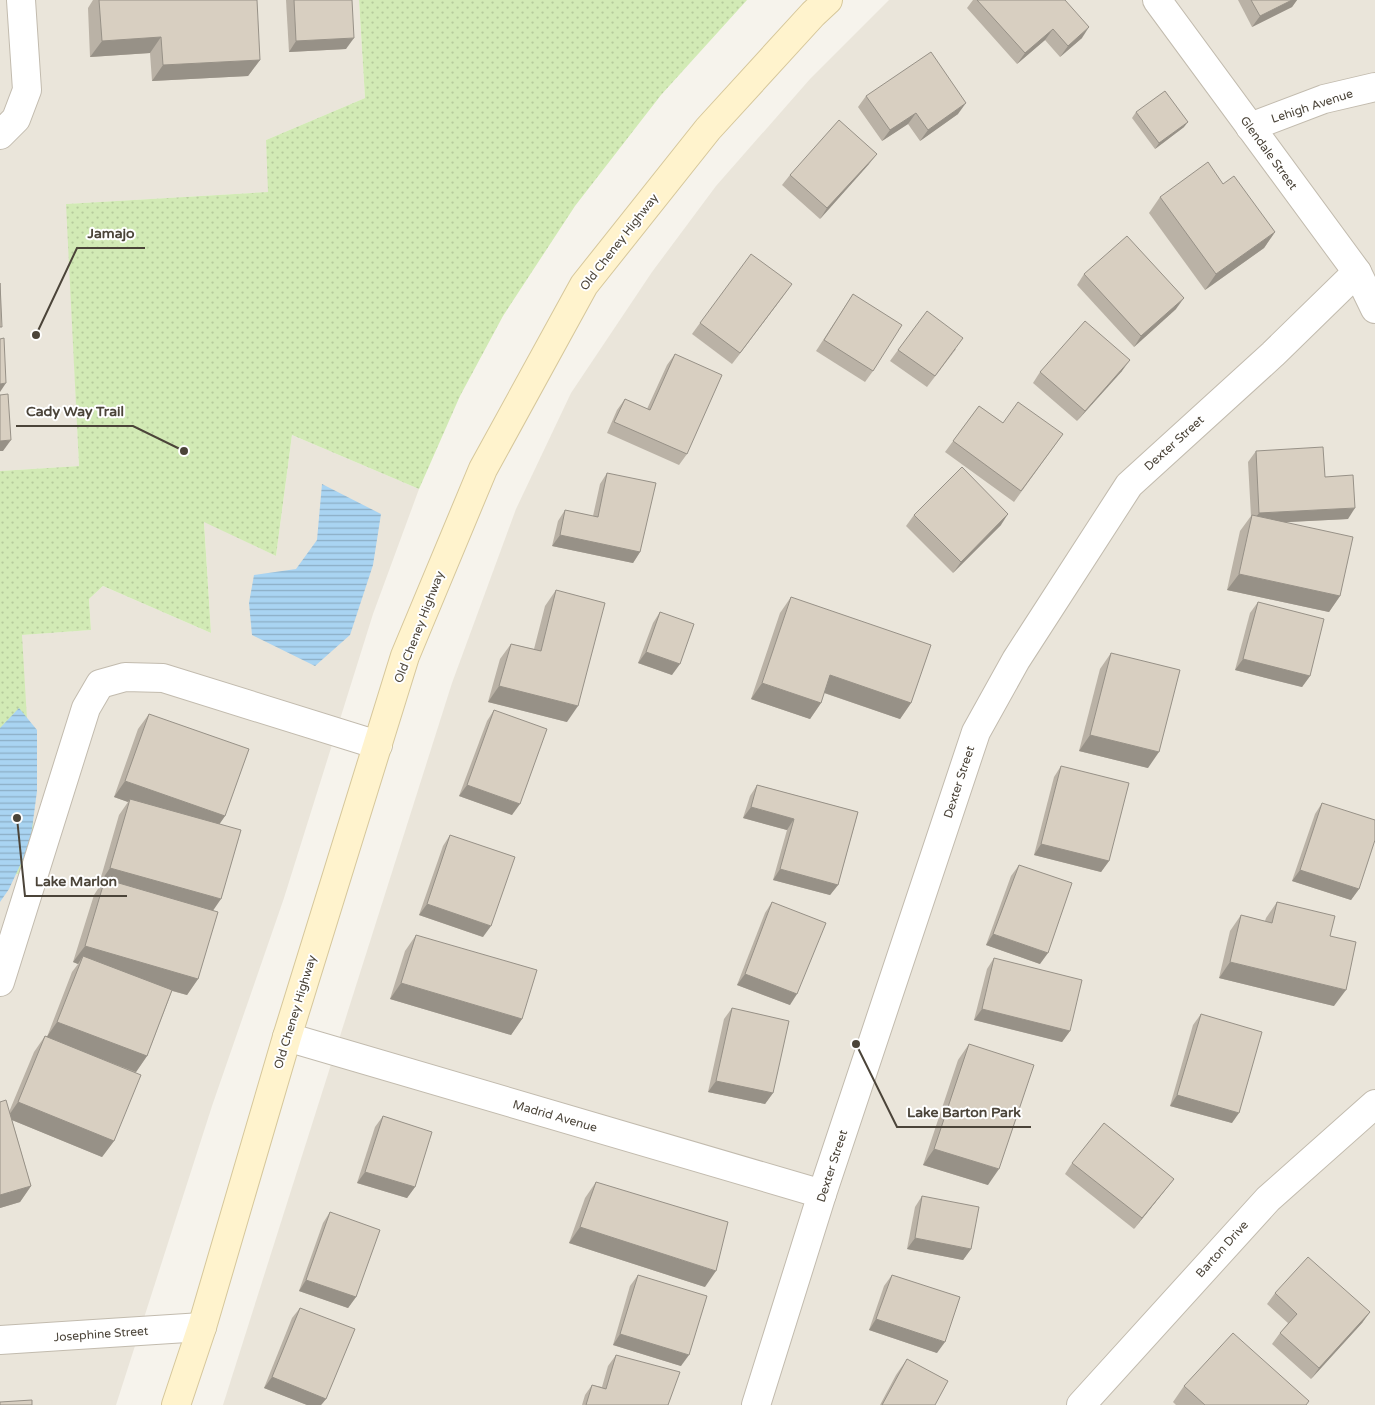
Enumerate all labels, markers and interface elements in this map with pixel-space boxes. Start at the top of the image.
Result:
street label: Lehigh Avenue [1269,86,1355,126]
street label: Glendale Street [1238,113,1301,193]
street label: Old Cheney Highway [577,191,661,293]
callout: Jamajo [77,219,145,248]
text: Jamajo [86,225,135,242]
callout: Cady Way Trail [16,397,133,426]
text: Cady Way Trail [26,403,124,420]
street label: Dexter Street [1141,412,1207,473]
street label: Old Cheney Highway [391,569,447,685]
street label: Dexter Street [941,744,977,820]
callout: Lake Marlon [25,867,127,896]
text: Lake Marlon [35,873,117,890]
street label: Old Cheney Highway [271,953,319,1071]
street label: Madrid Avenue [511,1097,599,1135]
callout: Lake Barton Park [897,1098,1031,1127]
text: Lake Barton Park [907,1104,1021,1121]
street label: Dexter Street [814,1128,850,1204]
street label: Barton Drive [1193,1218,1251,1280]
street label: Josephine Street [53,1324,149,1344]

